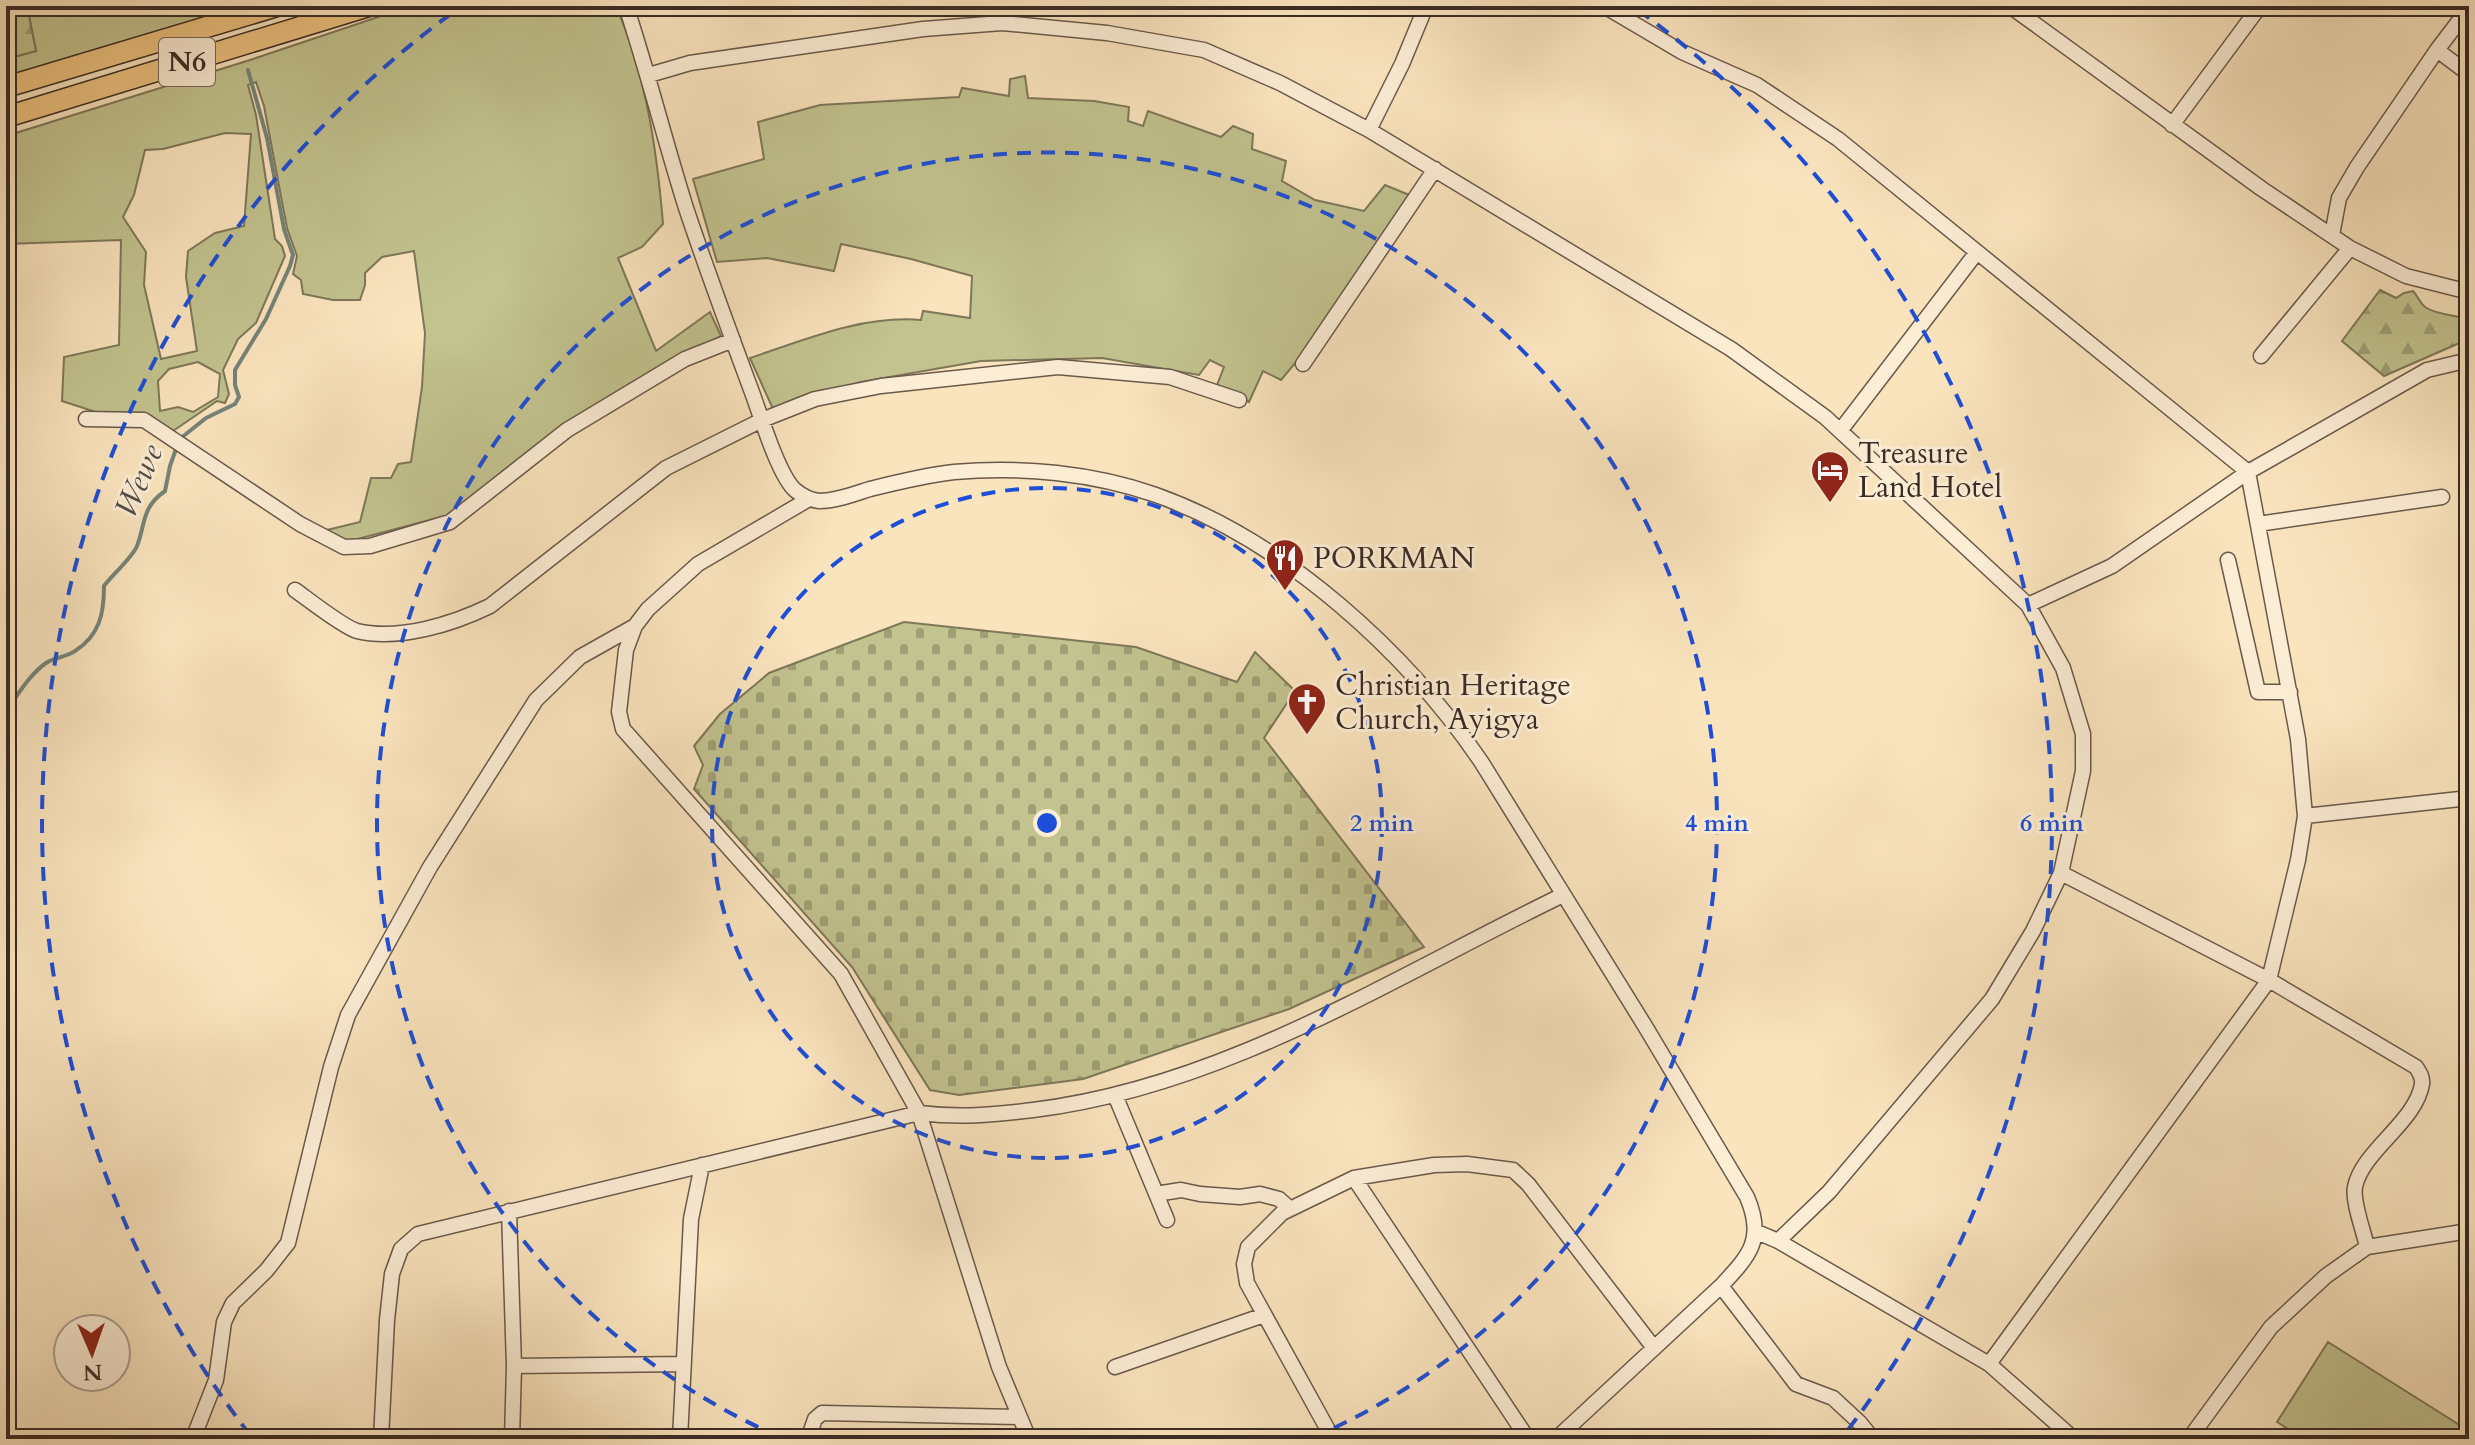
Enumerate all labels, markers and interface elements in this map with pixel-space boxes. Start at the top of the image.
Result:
road number: N6 [159,38,215,86]
place label: Treasure Land Hotel [1858,433,2003,508]
water label: Wewe [104,437,174,524]
hotel icon: Treasure Land Hotel [1809,449,1851,504]
restaurant icon: PORKMAN [1264,537,1306,592]
place label: PORKMAN [1313,538,1475,579]
place label: Christian Heritage Church, Ayigya [1335,665,1571,740]
church icon: Christian Heritage Church, Ayigya [1286,681,1328,736]
text: 2 min [1350,807,1415,840]
text: 4 min [1685,807,1750,840]
text: 6 min [2020,807,2085,840]
centre of rings [1033,809,1061,837]
north arrow [52,1313,132,1393]
text: N [83,1357,103,1387]

